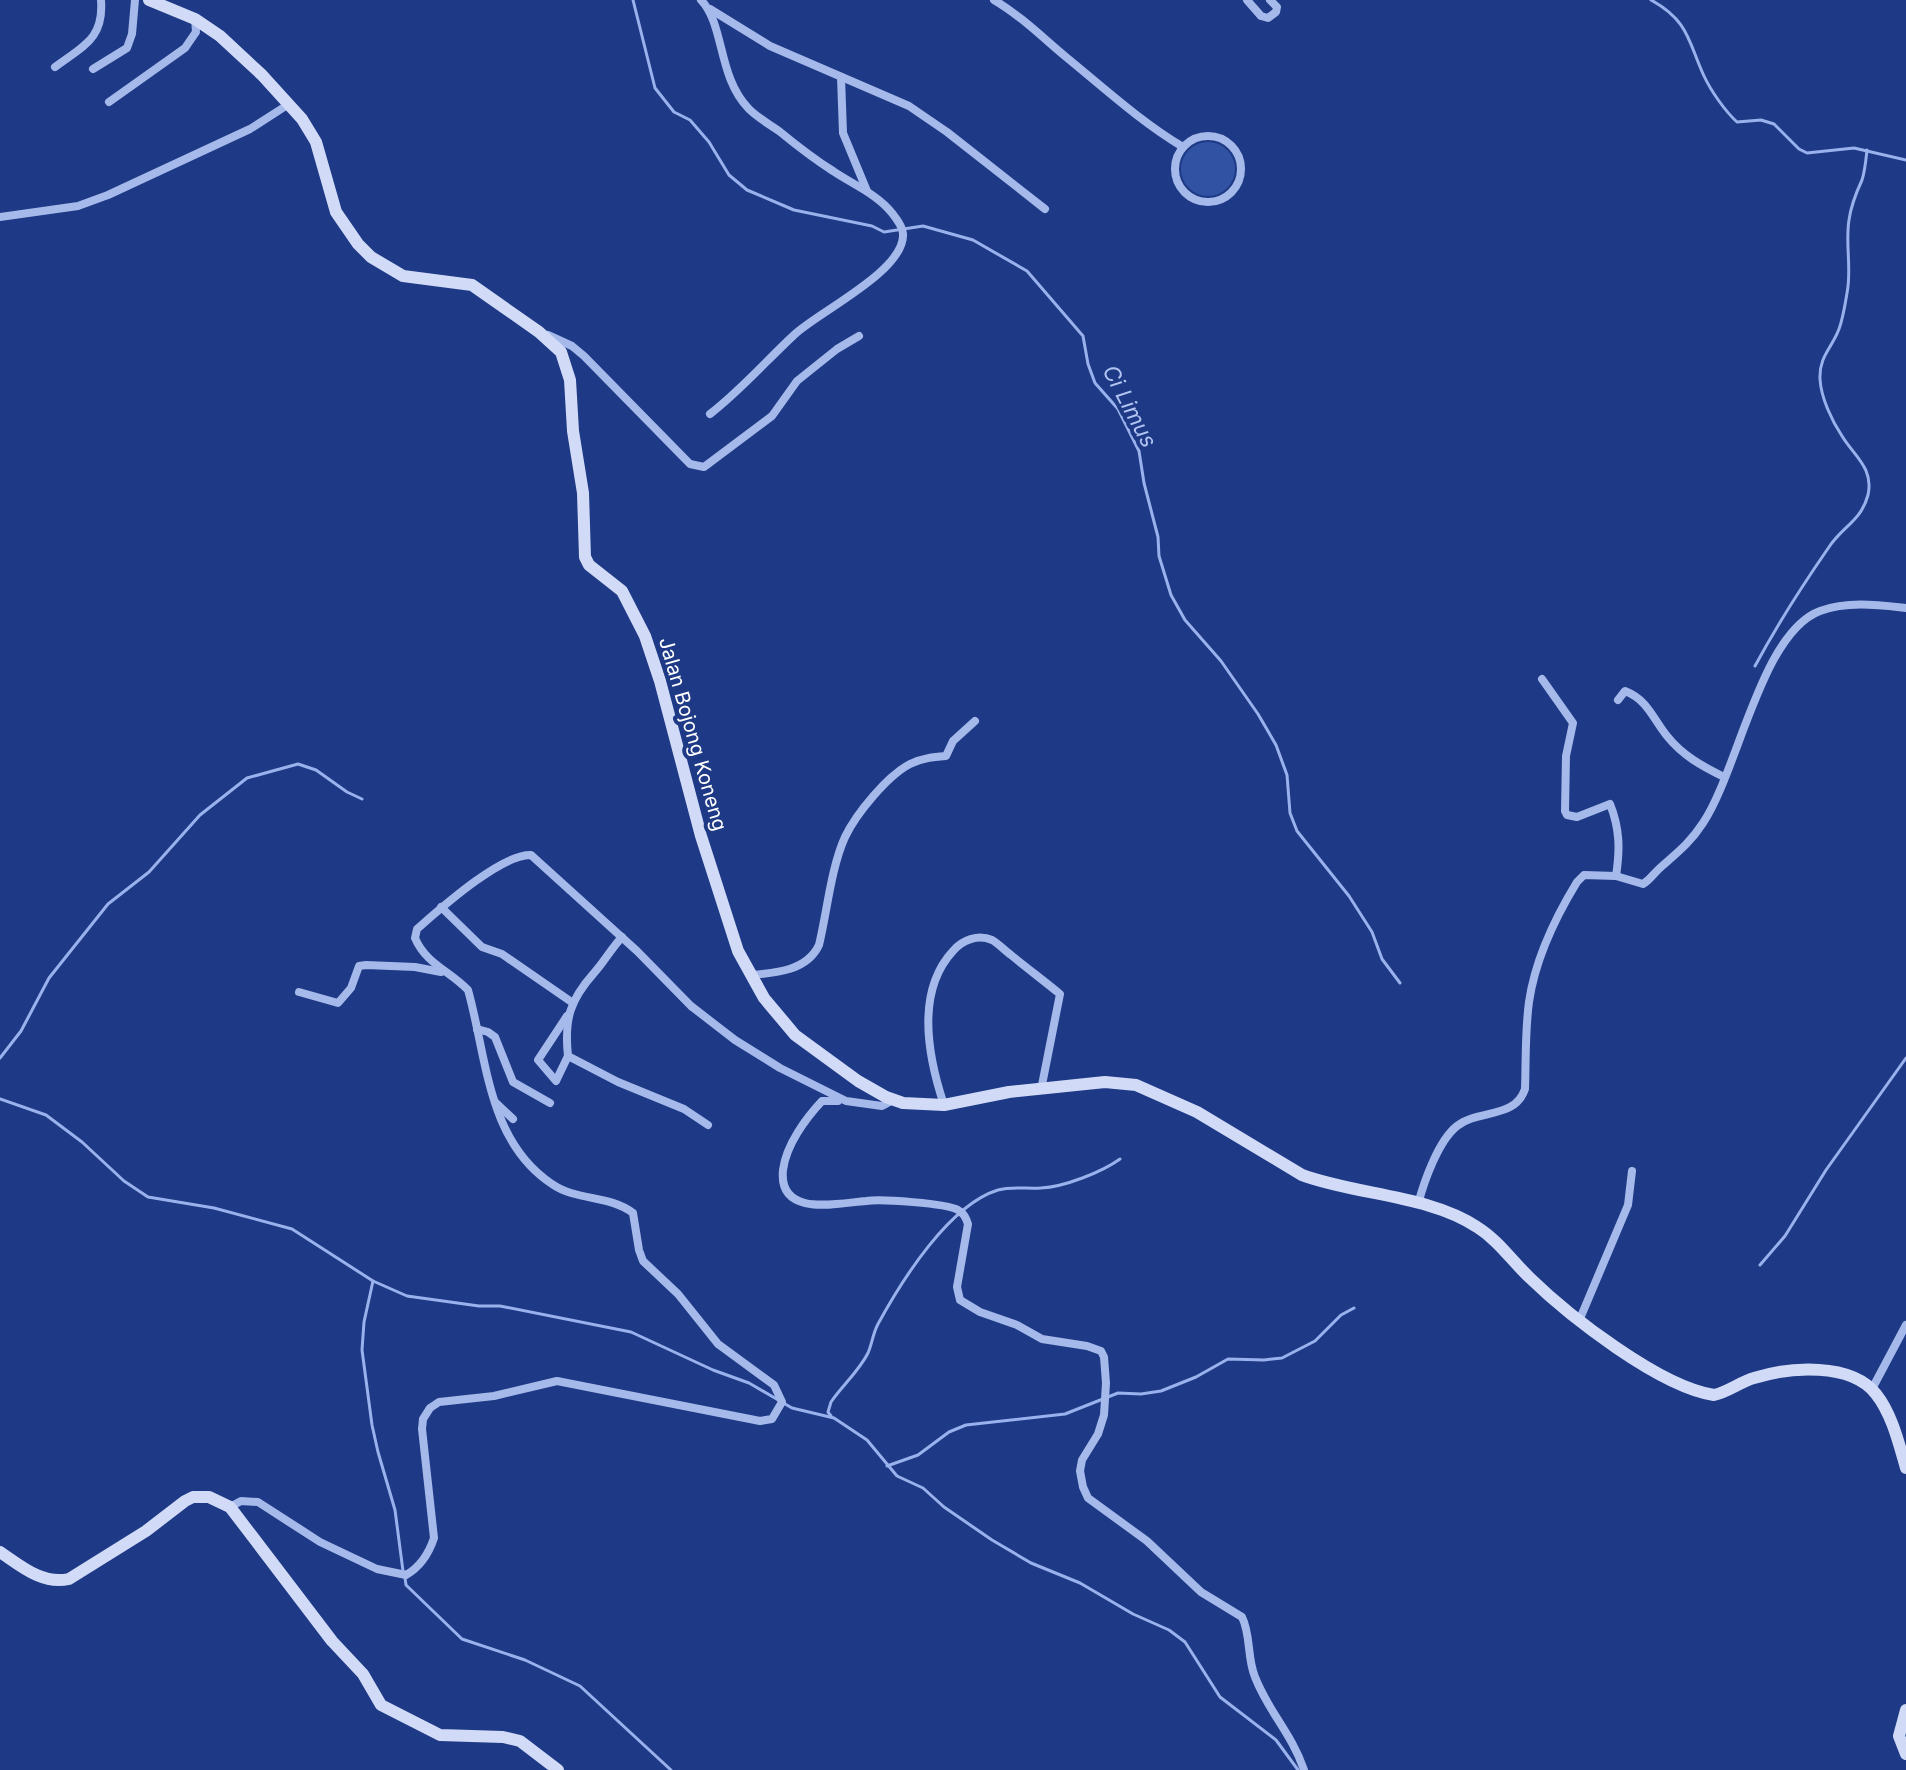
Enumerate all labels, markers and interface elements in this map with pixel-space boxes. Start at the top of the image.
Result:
water label: Ci Limus [1098,360,1162,452]
street label: Jalan Bojong Koneng [654,635,732,833]

